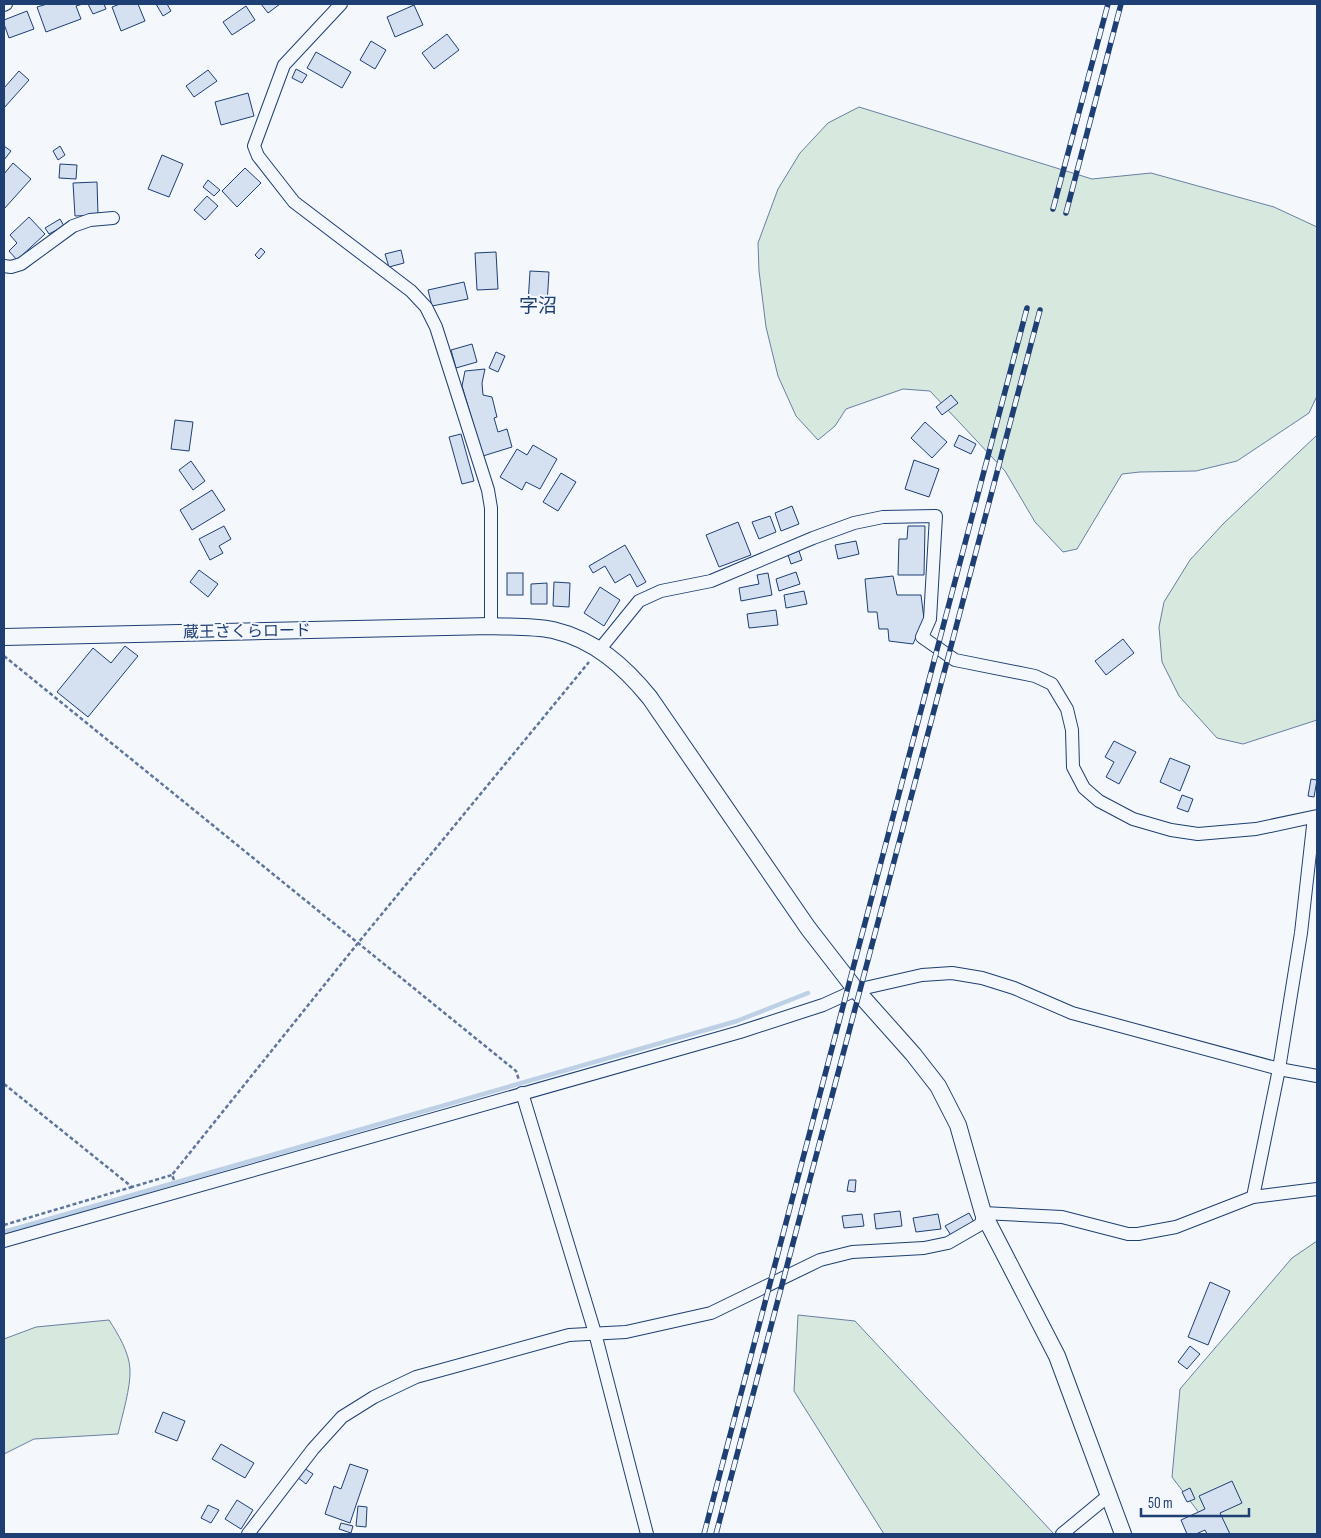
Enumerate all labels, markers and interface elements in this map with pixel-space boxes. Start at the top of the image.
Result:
district label: 字沼 [519,295,557,318]
street label: 蔵王さくらロード [183,621,311,643]
scale bar [1141,1486,1248,1518]
text: 50 m [1148,1494,1173,1513]

